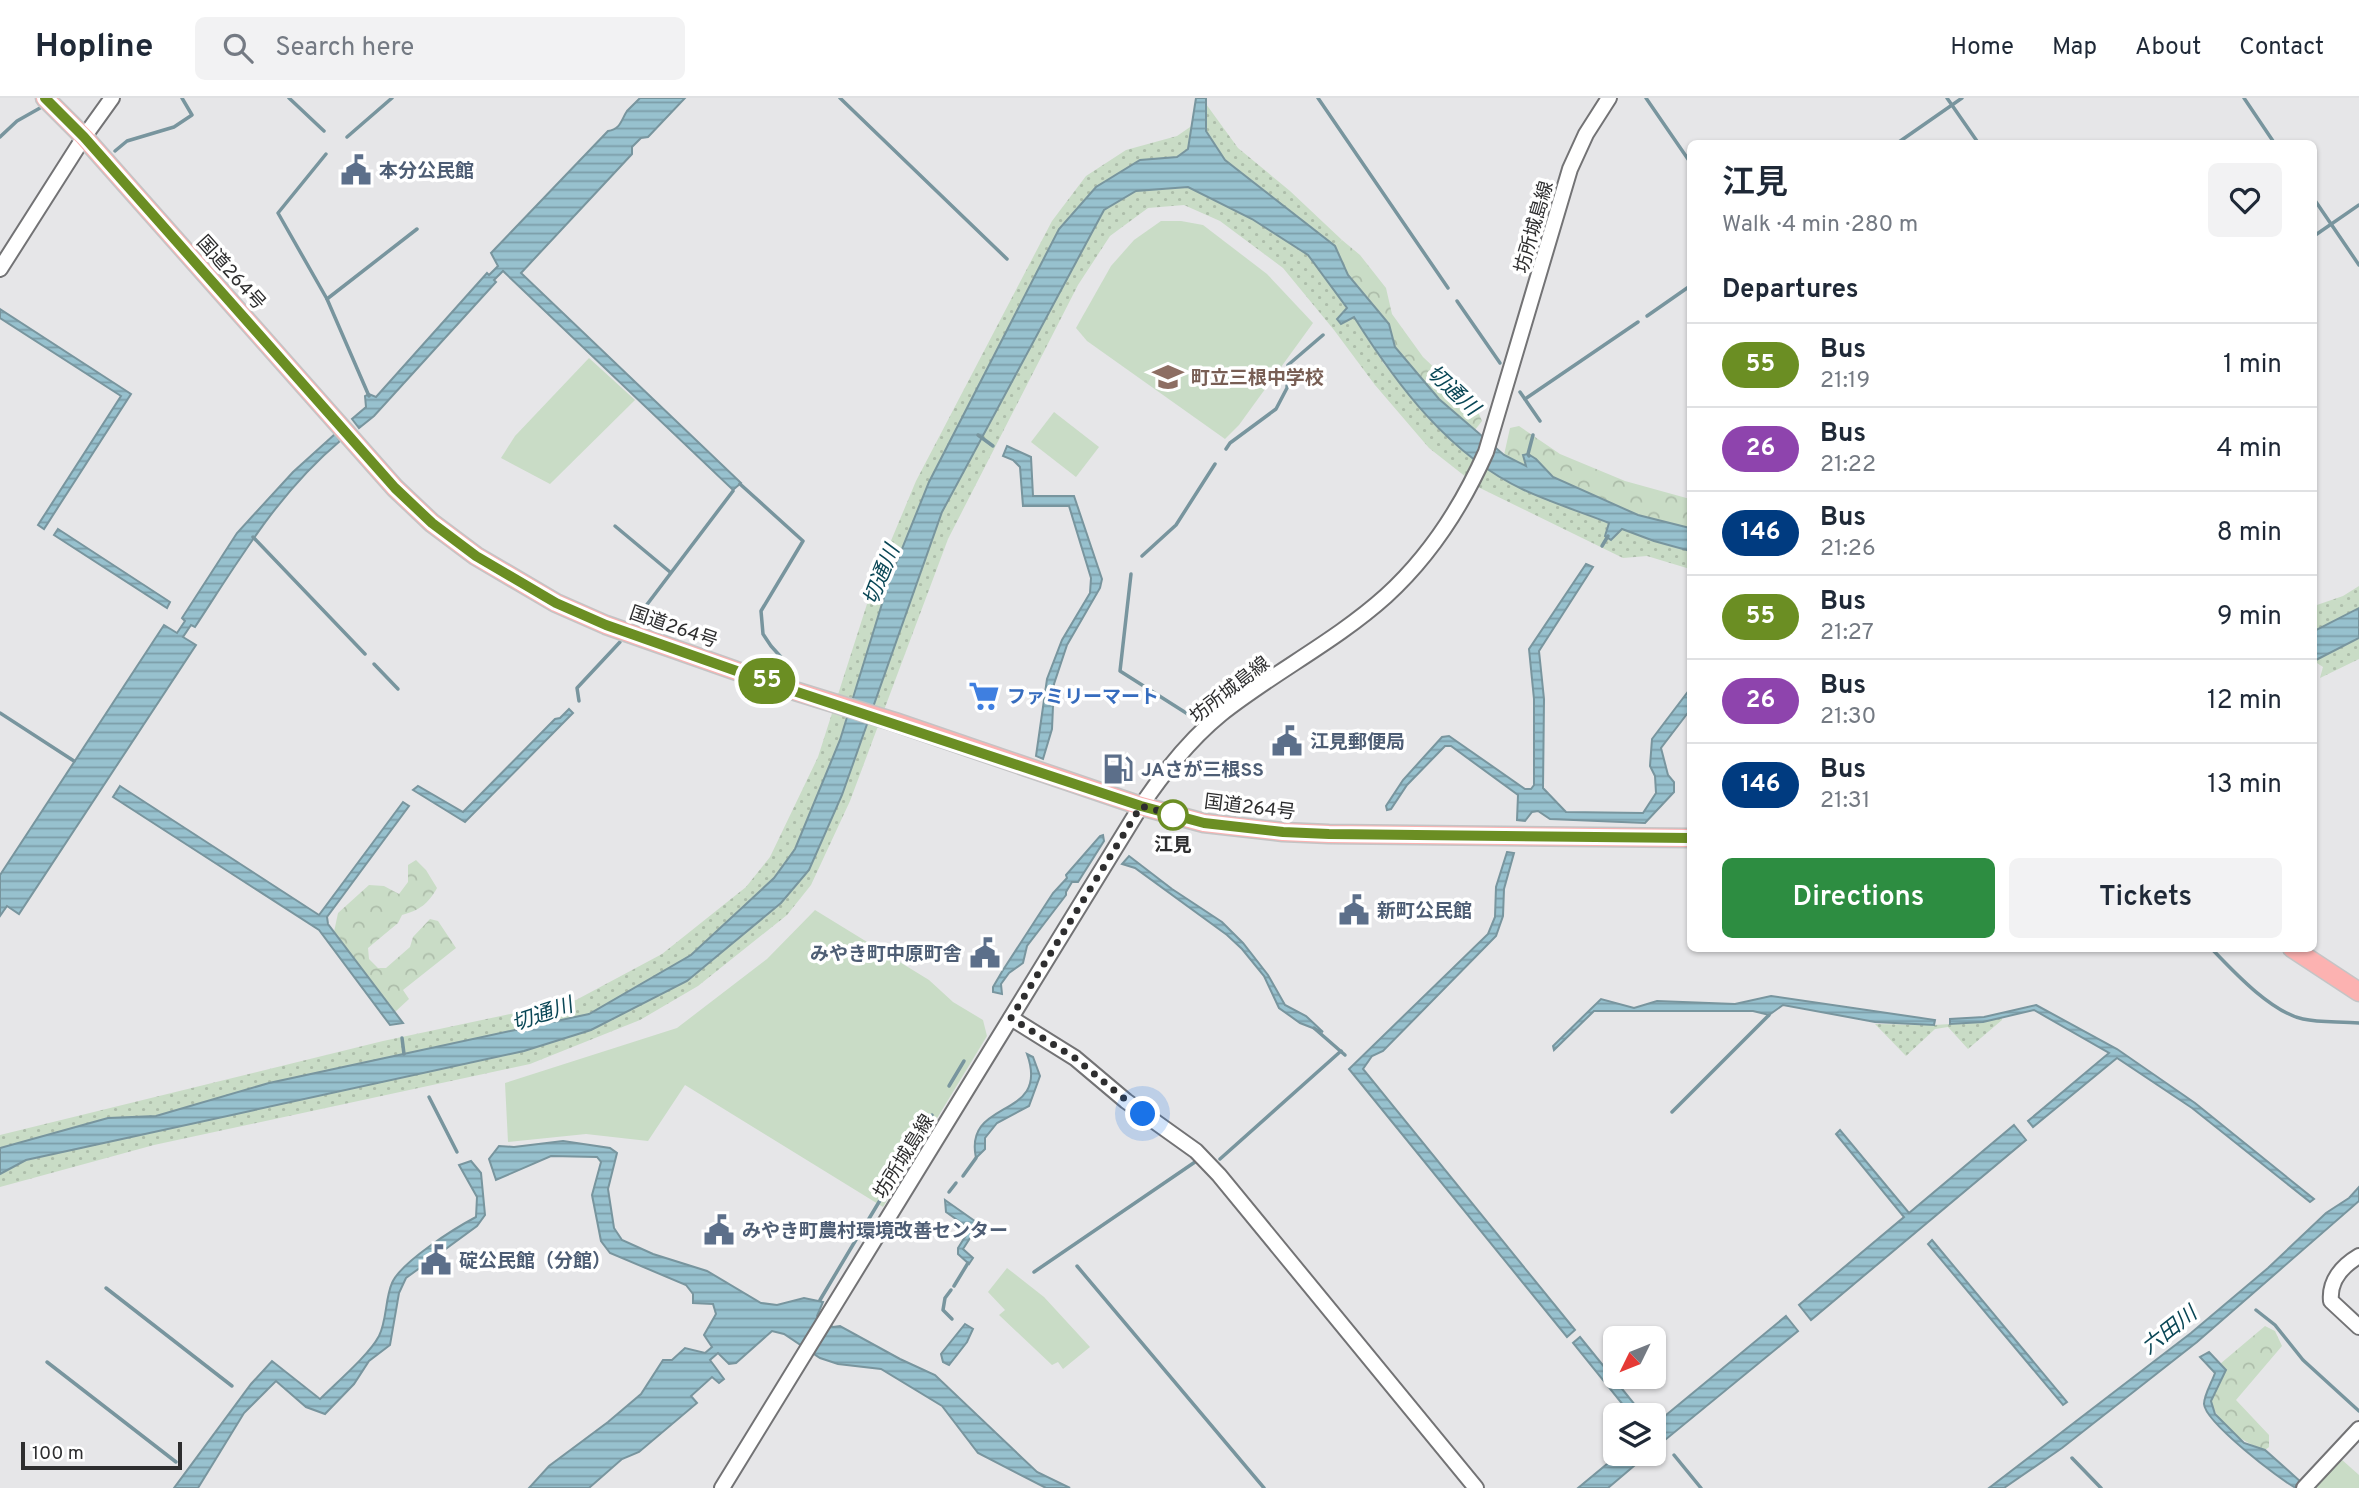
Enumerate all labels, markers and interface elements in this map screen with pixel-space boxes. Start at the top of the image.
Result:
search box [195,17,685,80]
text: Hopline [35,27,153,69]
icon: search [219,29,257,67]
text: Search here [275,32,414,65]
text: Home [1950,33,2014,63]
text: Map [2052,33,2097,63]
text: About [2135,33,2201,63]
text: Contact [2239,33,2324,63]
public building icon: 本分公民館 [339,153,373,187]
place label: 本分公民館 [379,160,474,184]
button: heart [2208,163,2282,237]
text: 江見 [1722,164,1788,206]
street label: 坊所城島線 [1510,179,1560,277]
text: Walk · 4 min · 280 m [1722,211,1918,240]
street label: 国道264号 [191,231,270,315]
text: Departures [1722,274,1859,307]
text: Bus [1820,334,1866,367]
text: 1 min [2223,349,2282,382]
text: 55 [1746,350,1775,380]
school or university icon: 町立三根中学校 [1151,360,1185,394]
water label: 切通川 [1420,360,1486,424]
place label: 町立三根中学校 [1191,367,1324,391]
text: 21:19 [1820,367,1870,396]
text: Bus [1820,418,1866,451]
text: 4 min [2216,433,2282,466]
text: 26 [1746,434,1775,464]
text: 21:22 [1820,451,1876,480]
text: Bus [1820,502,1866,535]
text: 8 min [2217,517,2282,550]
text: 146 [1741,518,1780,548]
text: 21:26 [1820,535,1876,564]
water label: 切通川 [858,539,907,610]
text: Bus [1820,586,1866,619]
text: 9 min [2217,601,2282,634]
street label: 国道264号 [626,602,721,654]
text: 55 [1746,602,1775,632]
text: 21:27 [1820,619,1874,648]
street label: 坊所城島線 [1185,652,1275,729]
line badge: 55 [736,658,798,704]
text: 55 [752,666,782,696]
text: Bus [1820,670,1866,703]
supermarket icon: ファミリーマート [967,679,1001,713]
text: 12 min [2207,685,2282,718]
place label: ファミリーマート [1007,686,1159,710]
text: 26 [1746,686,1775,716]
text: 21:30 [1820,703,1876,732]
public building icon: 江見郵便局 [1270,724,1304,758]
place label: 江見郵便局 [1310,731,1405,755]
fuel station icon: JAさが三根SS [1101,752,1135,786]
text: Bus [1820,754,1866,787]
place label: JAさが三根SS [1141,759,1264,783]
text: 13 min [2207,769,2282,802]
text: 146 [1741,770,1780,800]
text: 21:31 [1820,787,1870,816]
street label: 国道264号 [1203,790,1297,825]
marker: 江見 [1158,800,1188,830]
place label: 江見 [1154,834,1192,858]
button: Directions [1722,858,1995,938]
button: Tickets [2009,858,2282,938]
public building icon: 新町公民館 [1337,893,1371,927]
place label: 新町公民館 [1377,900,1472,924]
public building icon: みやき町中原町舎 [968,936,1002,970]
place label: みやき町中原町舎 [810,943,962,967]
water label: 切通川 [508,992,579,1038]
your location [1125,1096,1160,1131]
street label: 坊所城島線 [869,1110,940,1204]
public building icon: みやき町農村環境改善センター [702,1213,736,1247]
place label: みやき町農村環境改善センター [742,1220,1008,1244]
public building icon: 碇公民館（分館） [419,1243,453,1277]
place label: 碇公民館（分館） [459,1250,611,1274]
water label: 六田川 [2137,1300,2205,1361]
north arrow [1603,1326,1666,1390]
map controls [1603,1326,1666,1466]
button: layers [1603,1403,1666,1466]
scale bar [21,1439,182,1471]
text: 100 m [32,1442,84,1466]

